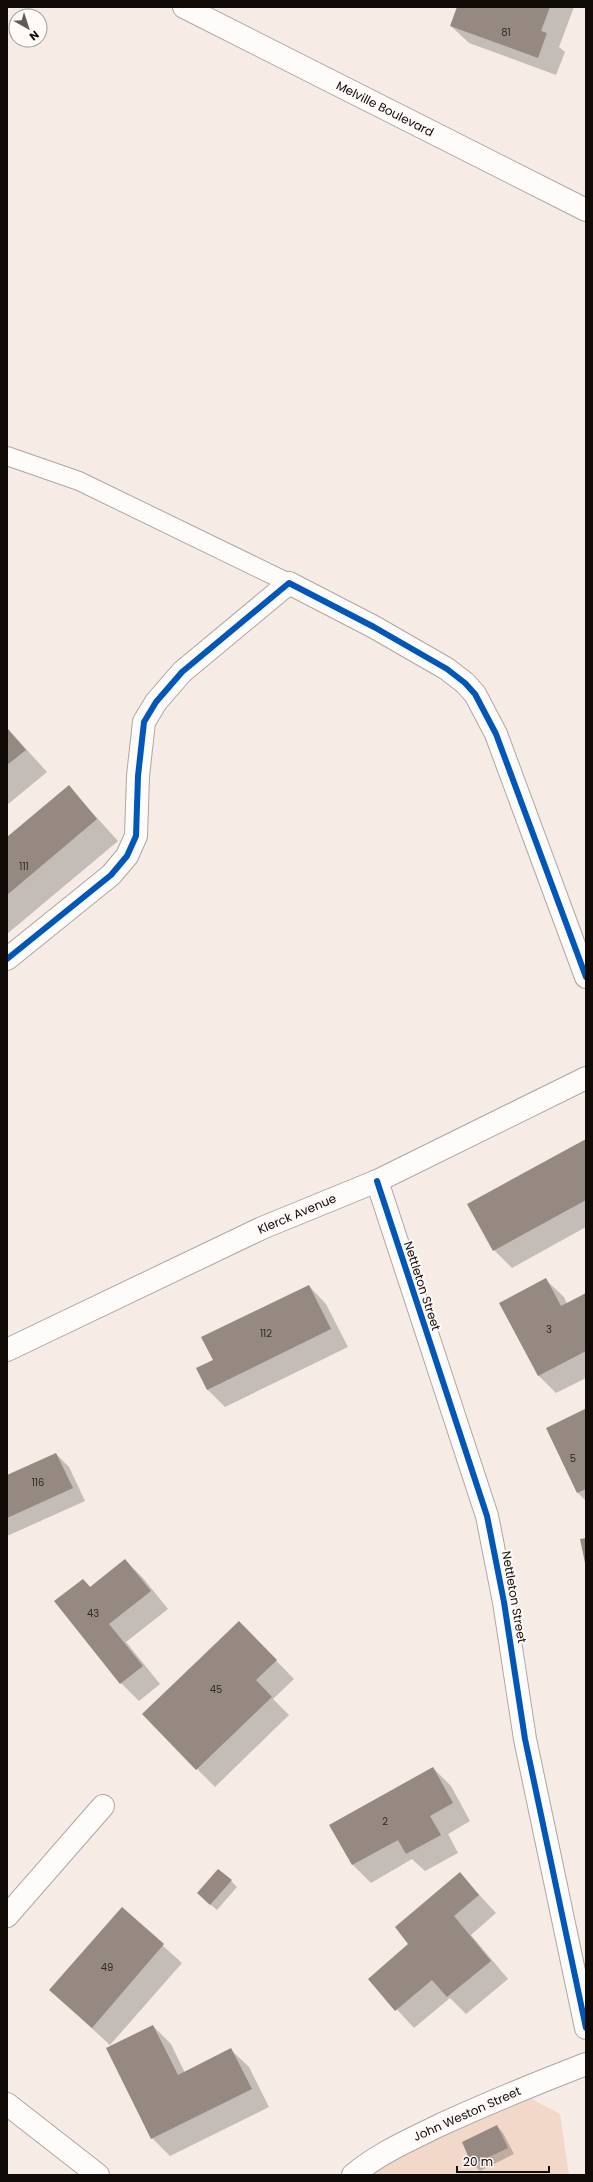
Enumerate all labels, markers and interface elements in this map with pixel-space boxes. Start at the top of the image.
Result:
north arrow [8,8,48,48]
house number: 81 [501,25,511,40]
text: N [26,27,43,45]
street label: Melville Boulevard [333,77,437,141]
house number: 111 [19,859,29,874]
street label: Klerck Avenue [255,1189,339,1238]
street label: Nettleton Street [400,1239,445,1333]
house number: 3 [546,1322,552,1337]
house number: 112 [260,1326,272,1341]
house number: 5 [570,1451,576,1466]
house number: 116 [32,1475,44,1490]
street label: Nettleton Street [498,1550,531,1644]
house number: 43 [87,1606,99,1621]
house number: 45 [210,1682,222,1697]
house number: 2 [382,1814,388,1829]
house number: 49 [101,1960,113,1975]
street label: John Weston Street [410,2082,523,2145]
scale bar [457,2148,549,2174]
text: 20 m [463,2153,493,2170]

